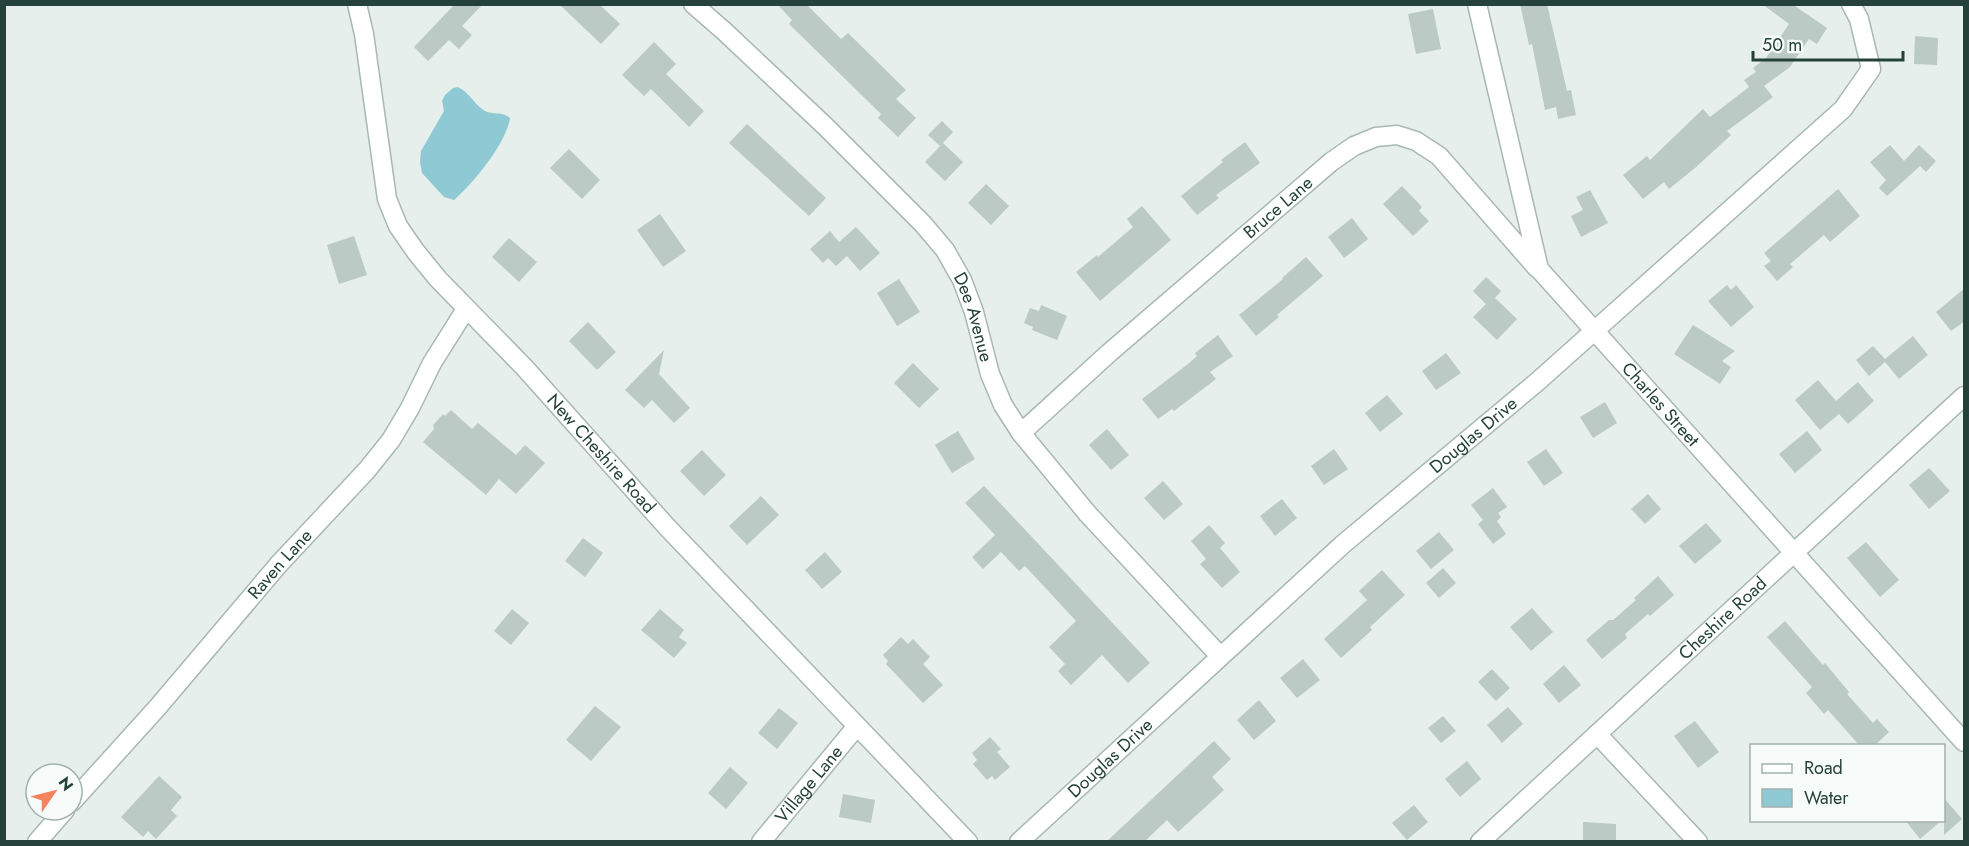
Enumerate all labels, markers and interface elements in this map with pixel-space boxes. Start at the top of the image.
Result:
scale bar [1753,24,1903,62]
text: 50 m [1762,32,1802,58]
street label: Bruce Lane [1238,170,1319,245]
street label: Dee Avenue [947,267,999,365]
street label: Charles Street [1616,356,1706,453]
street label: New Cheshire Road [541,388,662,519]
street label: Douglas Drive [1424,391,1523,480]
street label: Raven Lane [242,523,318,605]
street label: Cheshire Road [1673,571,1773,666]
street label: Douglas Drive [1062,712,1159,804]
street label: Village Lane [769,740,849,829]
legend [1750,744,1945,822]
text: Road [1804,755,1843,781]
north arrow [24,762,84,822]
text: N [53,772,79,795]
text: Water [1804,785,1849,811]

